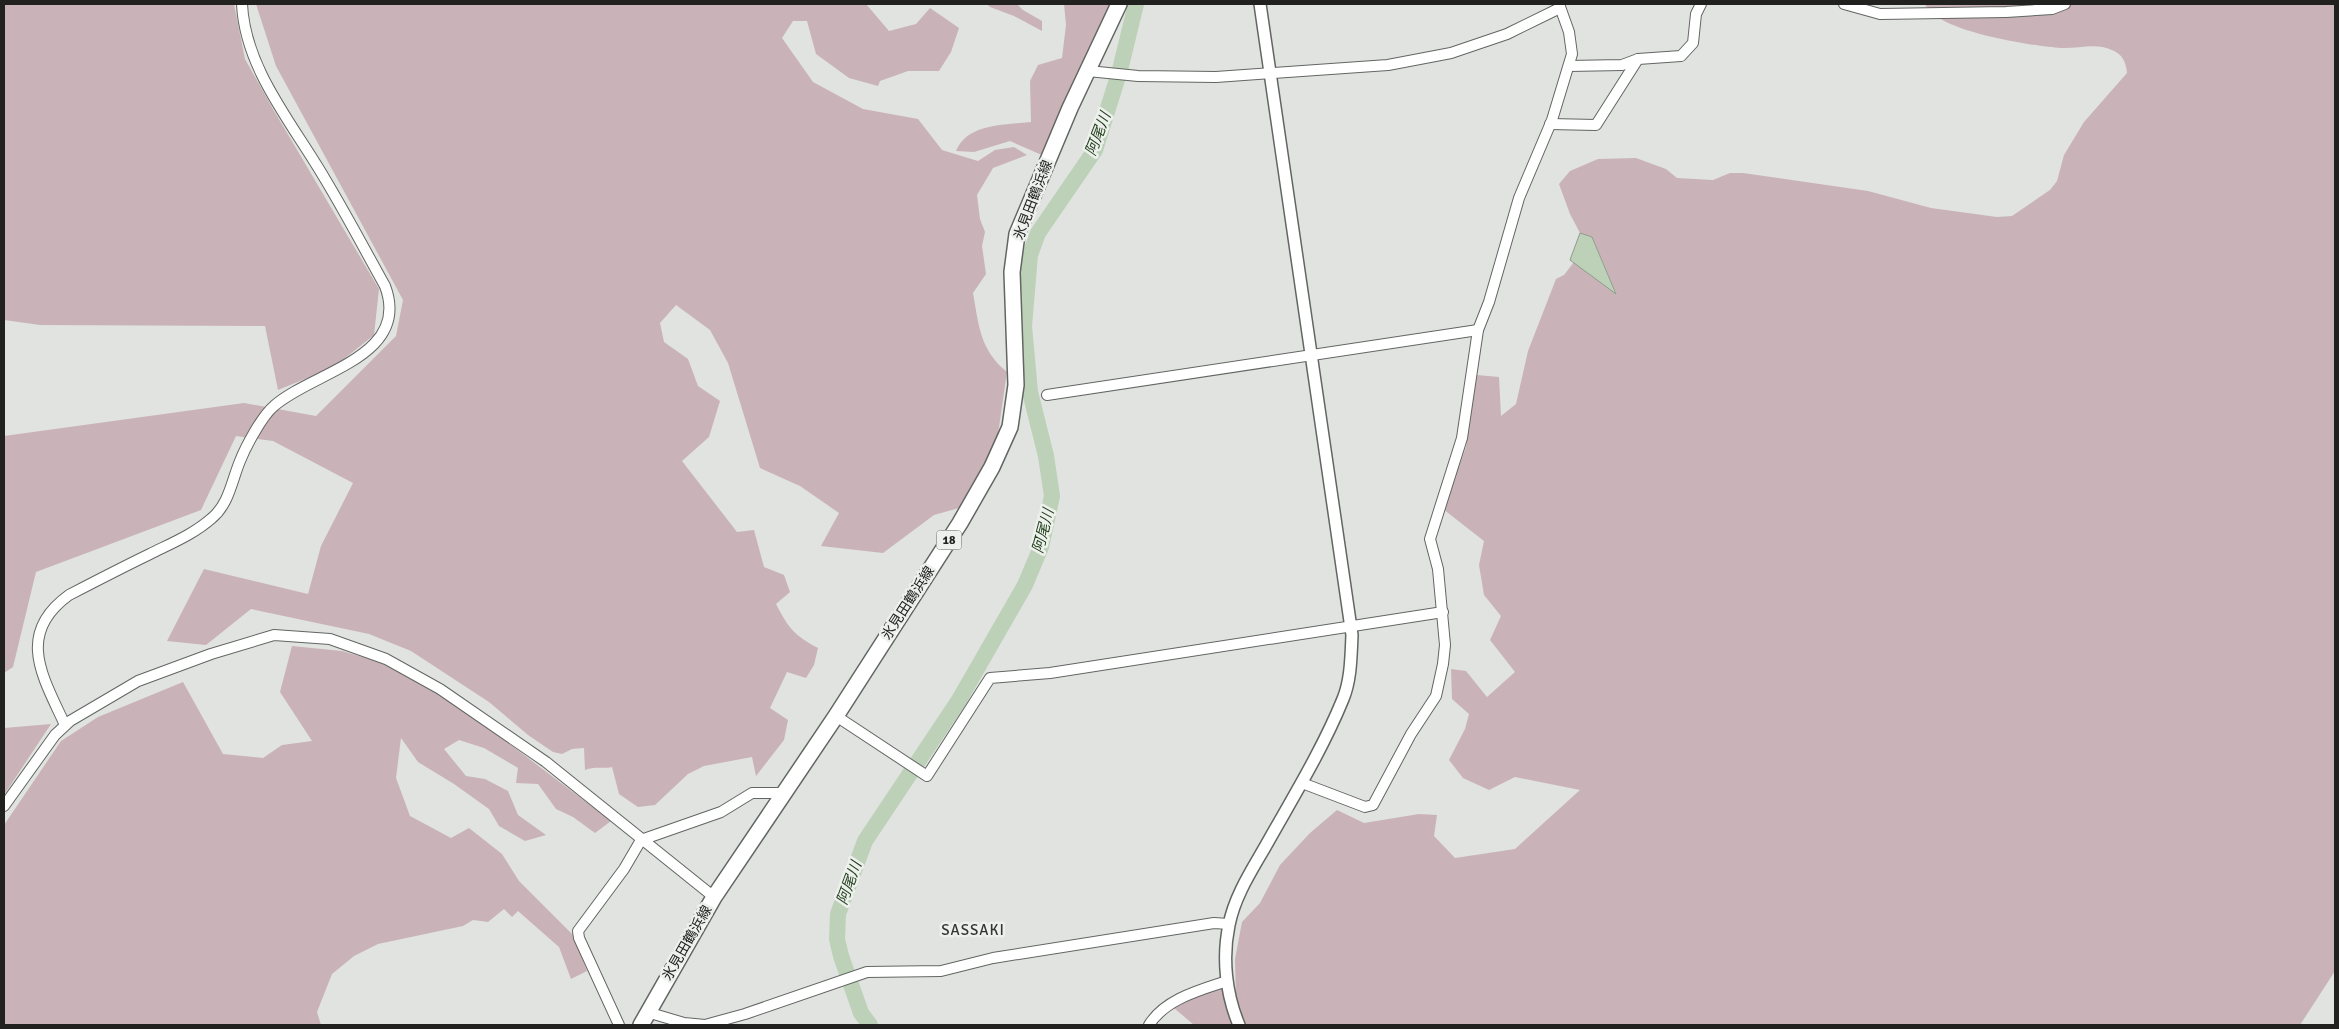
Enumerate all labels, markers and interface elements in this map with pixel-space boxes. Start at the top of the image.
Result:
water label: 阿尾川 [1082,108,1115,158]
street label: 氷見田鶴浜線 [1010,158,1056,242]
water label: 阿尾川 [1028,505,1058,555]
road number: 18 [936,530,962,550]
street label: 氷見田鶴浜線 [878,563,938,643]
water label: 阿尾川 [833,857,866,907]
street label: 氷見田鶴浜線 [659,902,715,984]
district label: SASSAKI [941,921,1005,939]

